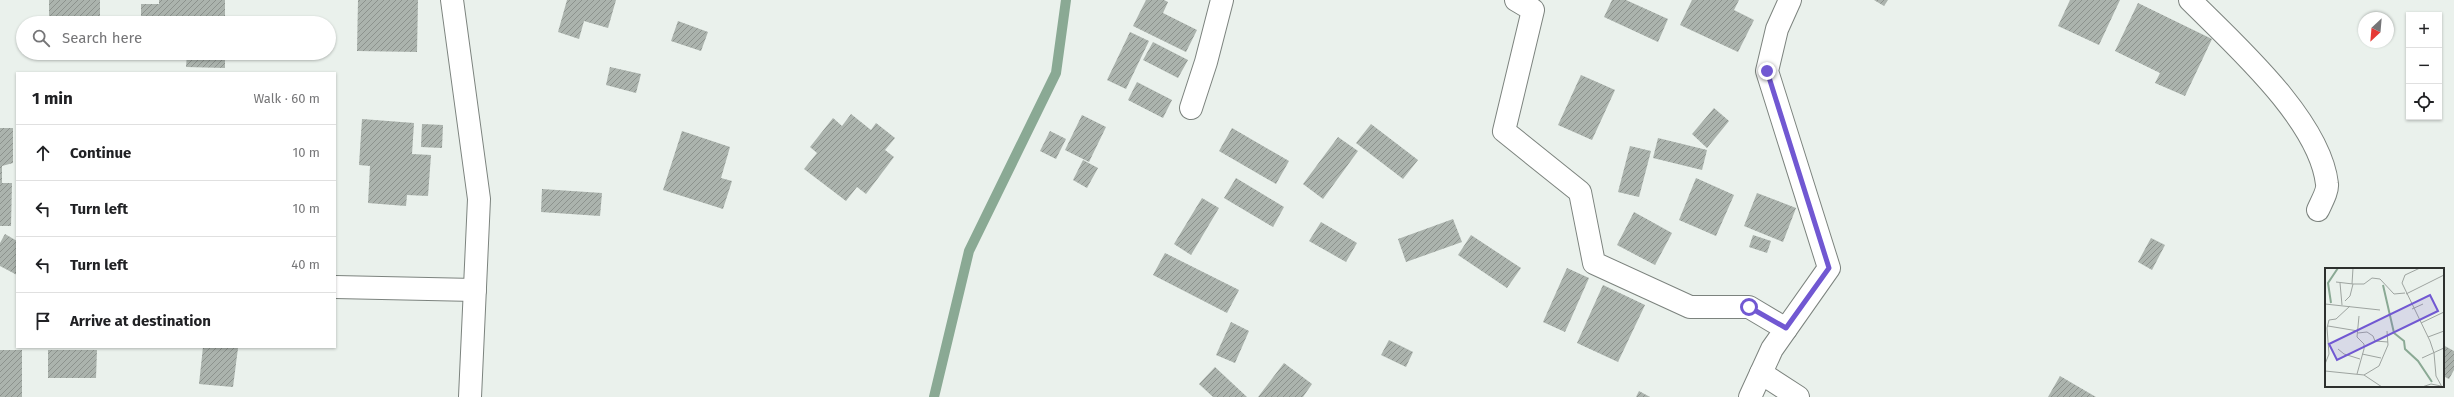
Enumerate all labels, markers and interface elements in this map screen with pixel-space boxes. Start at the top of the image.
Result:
north arrow [2358,12,2394,48]
map controls [2406,12,2442,120]
button: + [2406,12,2442,48]
search box [16,16,336,60]
icon: search [30,27,52,49]
text: Search here [62,29,142,47]
button: − [2406,48,2442,84]
route end [1758,62,1776,80]
button: locate [2406,84,2442,120]
text: 1 min [32,88,73,109]
text: Walk · 60 m [253,91,320,106]
icon: ahead [32,142,54,164]
text: Continue [70,144,131,162]
text: 10 m [293,145,320,160]
icon: left [32,198,54,220]
text: Turn left [70,200,128,218]
text: 10 m [293,201,320,216]
icon: left [32,254,54,276]
text: Turn left [70,256,128,274]
text: 40 m [291,257,320,272]
inset map [2325,268,2444,387]
route start [1740,298,1758,316]
icon: arrive [32,310,54,332]
text: Arrive at destination [70,312,211,330]

